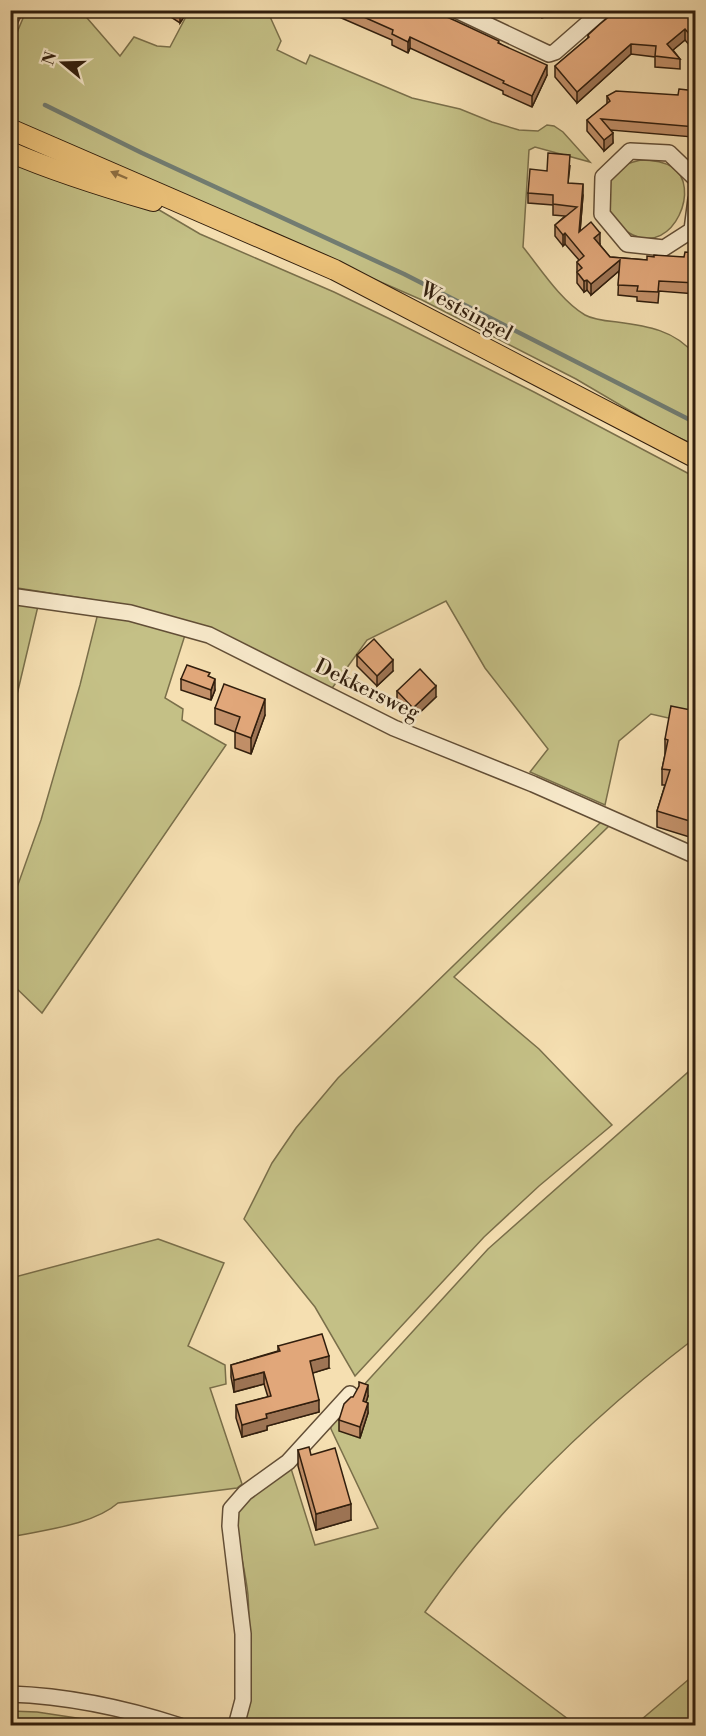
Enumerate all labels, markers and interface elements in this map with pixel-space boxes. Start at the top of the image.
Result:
north arrow [33,33,93,93]
text: N [38,49,61,68]
one-way arrow [110,170,128,180]
street label: Westsingel [414,276,517,347]
street label: Dekkersweg [310,653,424,727]

